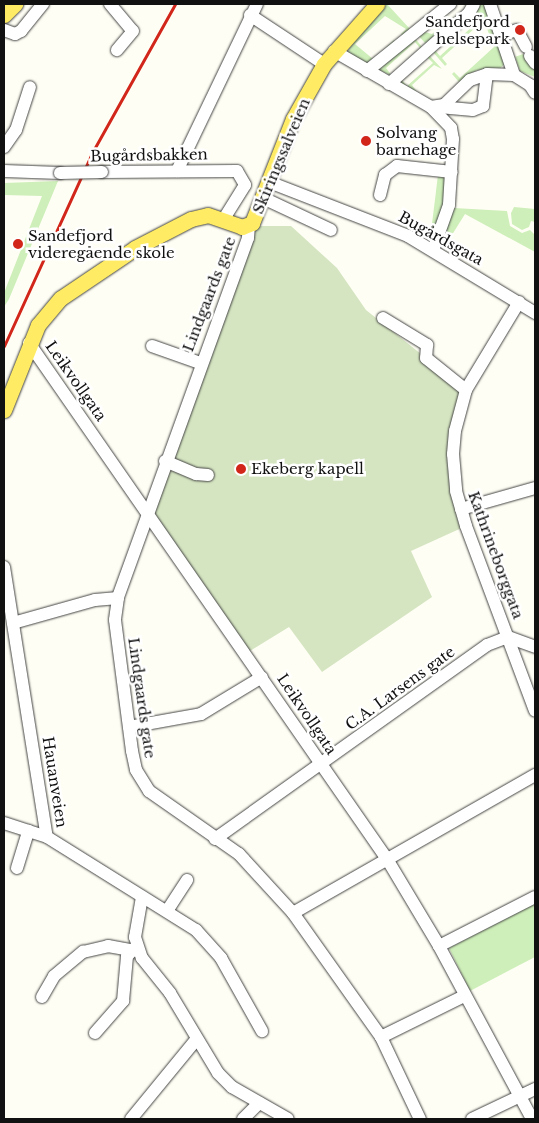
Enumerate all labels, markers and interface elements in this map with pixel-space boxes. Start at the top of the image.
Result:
place label: Sandefjord helsepark [425,12,510,47]
marker: Sandefjord helsepark [514,24,526,36]
street label: Skiringssalveien [249,96,313,216]
place label: Solvang barnehage [376,123,456,158]
marker: Solvang barnehage [360,135,372,147]
street label: Bugårdsbakken [90,145,208,165]
street label: Bugårdsgata [396,207,486,269]
place label: Sandefjord videregående skole [28,226,175,261]
street label: Lindgaards gate [179,234,239,354]
marker: Sandefjord videregående skole [12,238,24,250]
street label: Leikvollgata [42,338,110,424]
place label: Ekeberg kapell [251,460,364,478]
marker: Ekeberg kapell [235,463,247,475]
street label: Kathrineborggata [465,489,527,621]
street label: Lindgaards gate [125,636,159,760]
street label: C.A. Larsens gate [342,642,458,734]
street label: Leikvollgata [273,670,341,758]
street label: Hauanveien [39,735,71,829]

